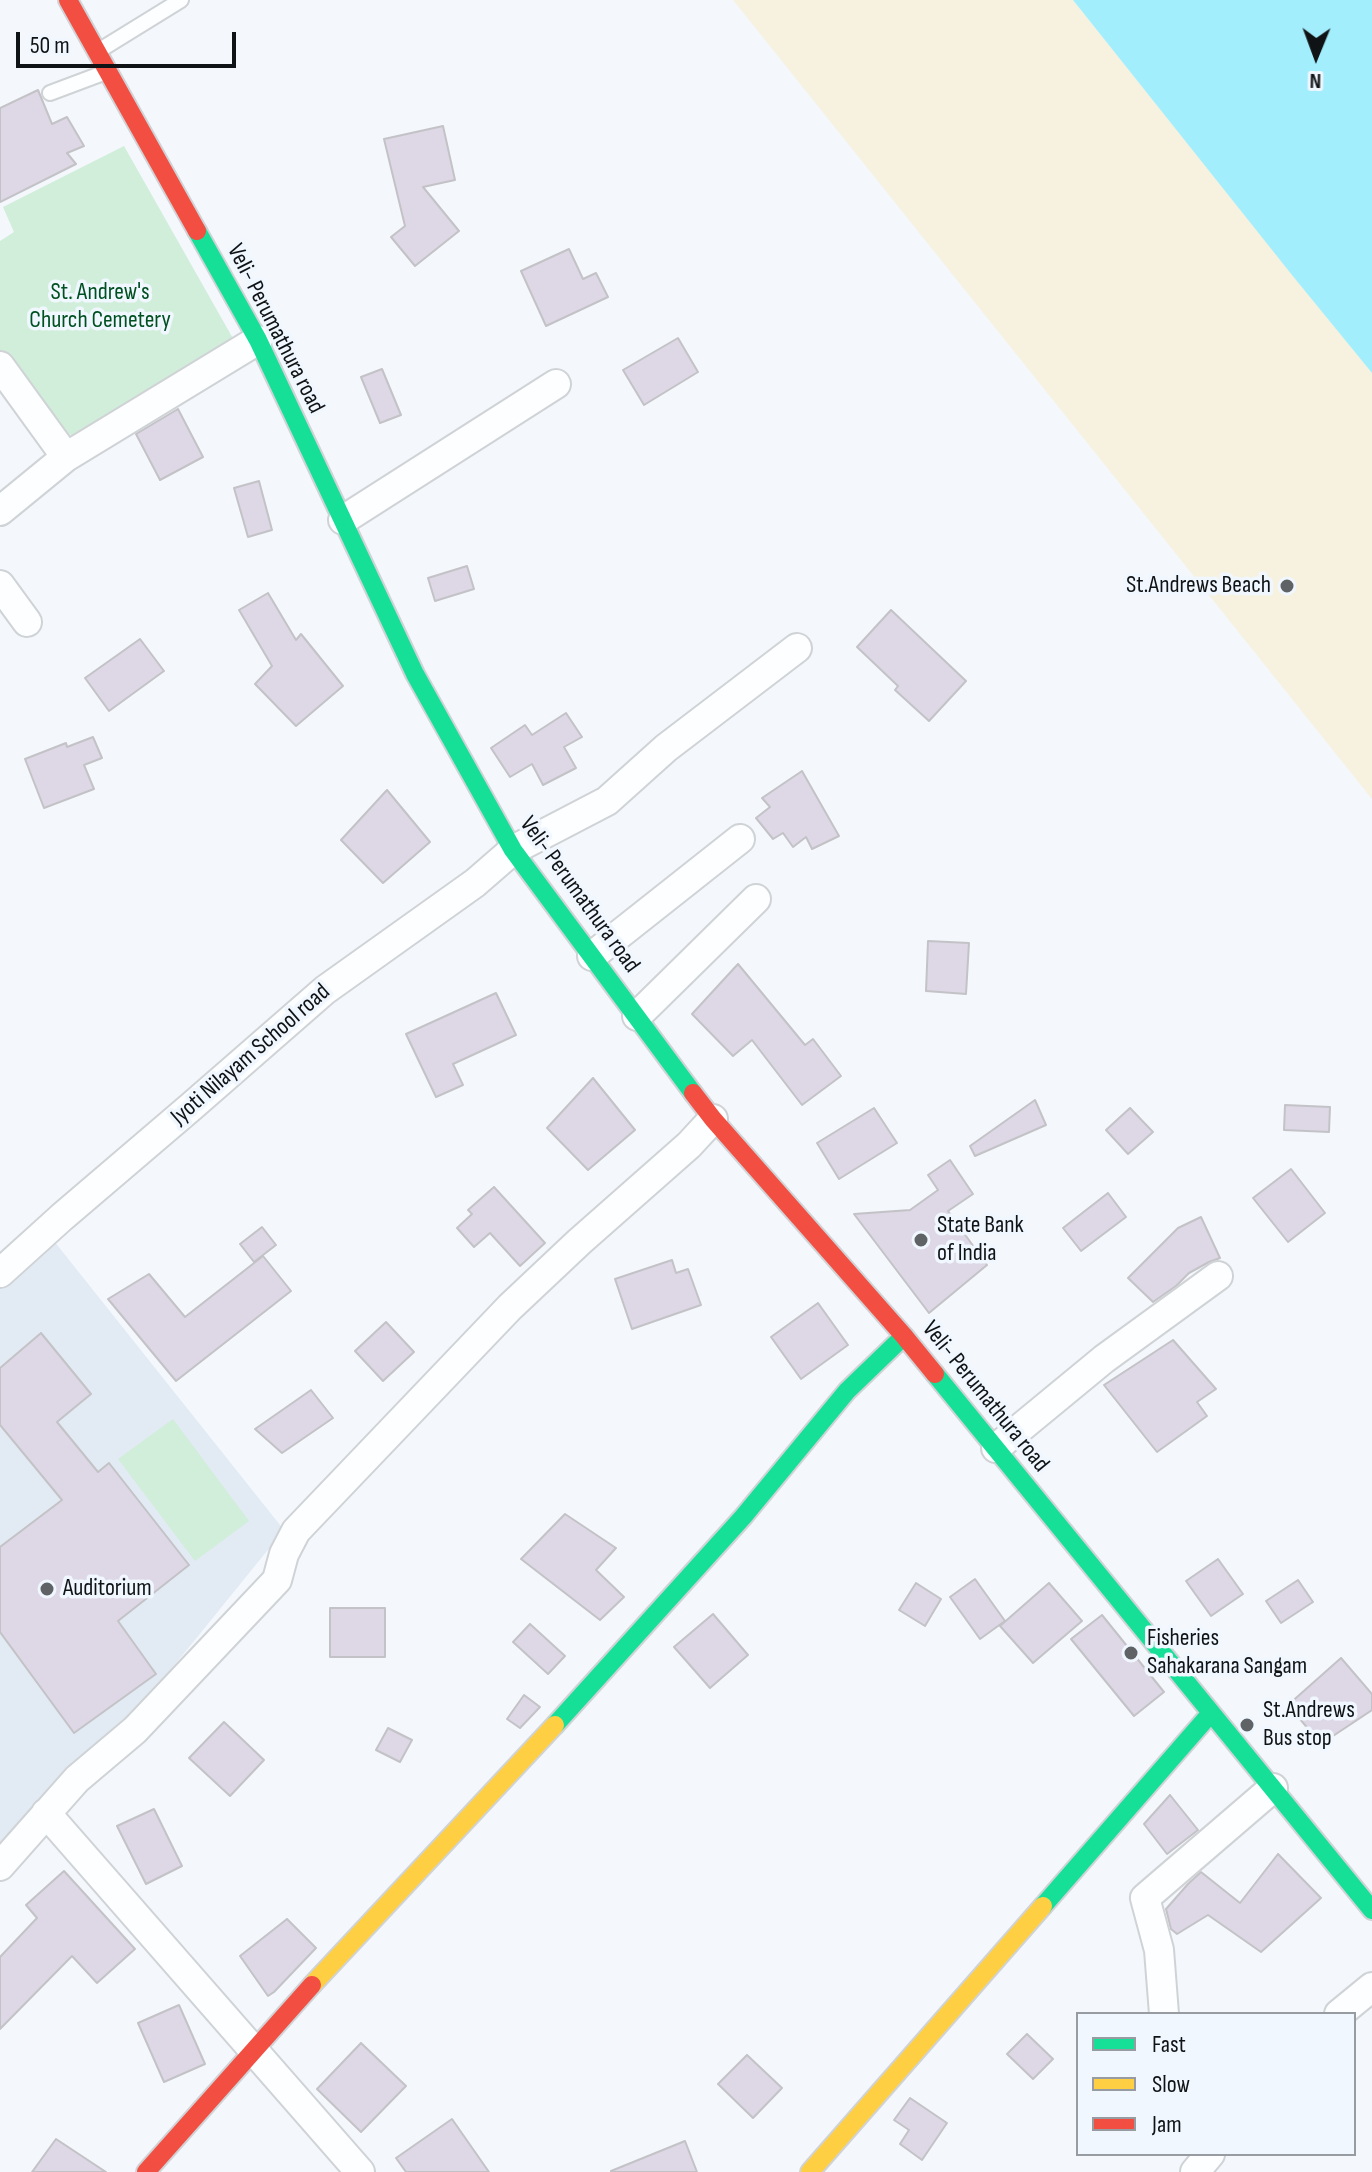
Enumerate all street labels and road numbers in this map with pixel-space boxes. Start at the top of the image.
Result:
street label: Veli- Perumathura road [220,240,330,418]
street label: Veli- Perumathura road [513,811,645,979]
street label: Jyoti Nilayam School road [166,978,336,1132]
street label: Veli- Perumathura road [915,1316,1055,1478]

